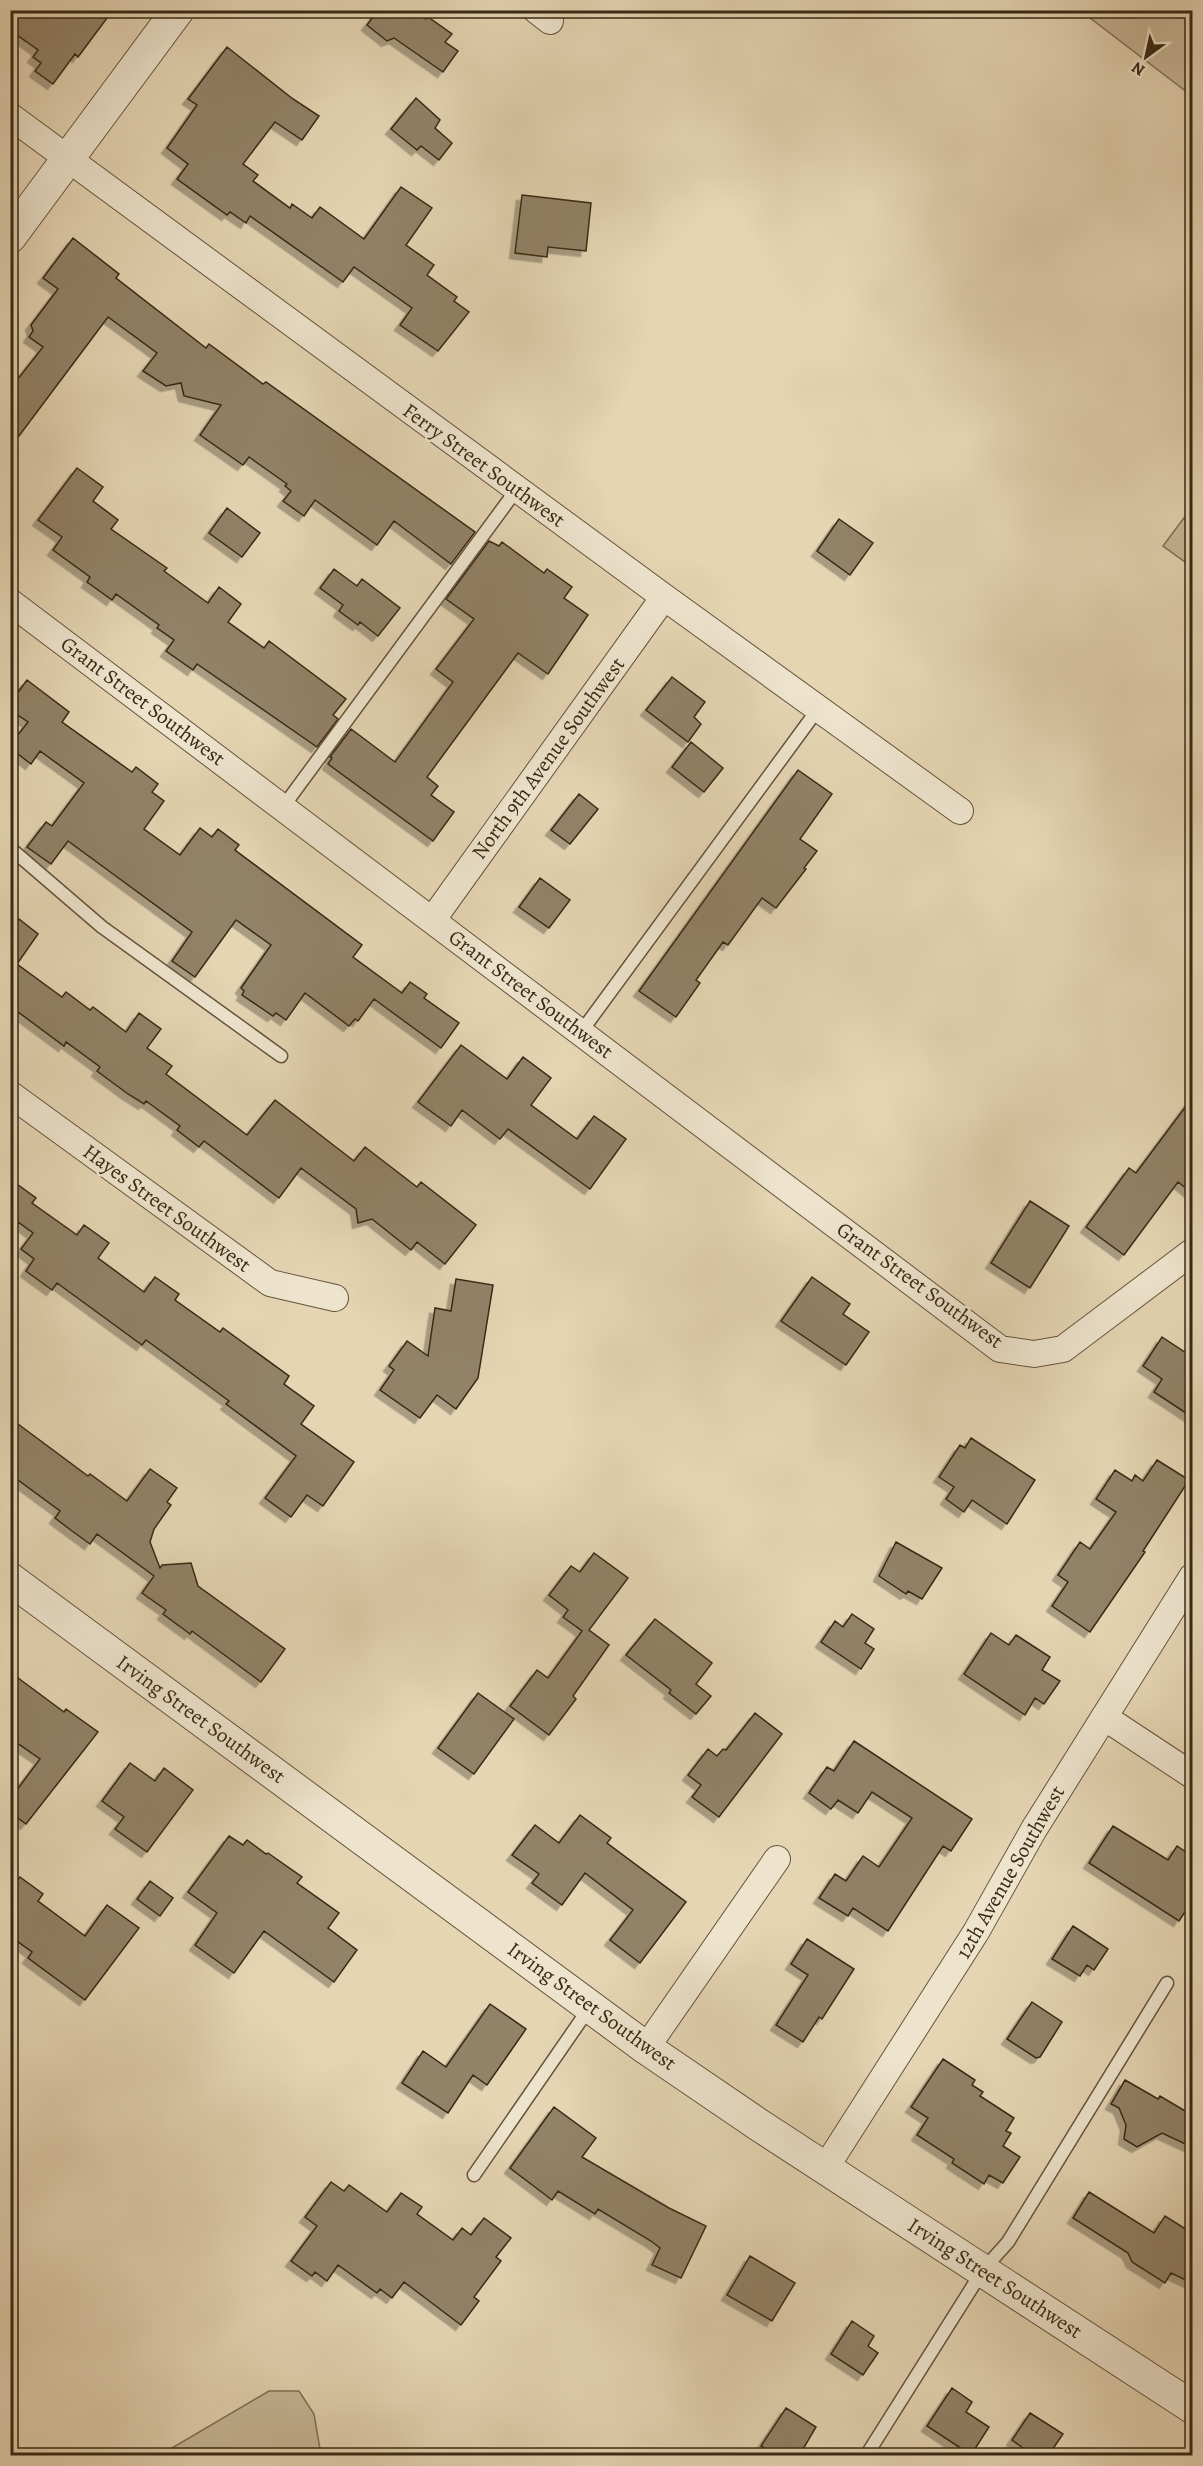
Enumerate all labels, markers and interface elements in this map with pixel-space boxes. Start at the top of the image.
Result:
north arrow [1116,27,1176,87]
text: N [1127,56,1149,81]
street label: Ferry Street Southwest [397,397,571,534]
street label: Grant Street Southwest [55,630,231,772]
street label: North 9th Avenue Southwest [465,651,631,865]
street label: Grant Street Southwest [443,923,619,1065]
street label: Hayes Street Southwest [77,1138,257,1278]
street label: Grant Street Southwest [831,1215,1009,1355]
street label: Irving Street Southwest [111,1648,291,1790]
street label: 12th Avenue Southwest [949,1780,1071,1964]
street label: Irving Street Southwest [502,1935,682,2077]
street label: Irving Street Southwest [902,2211,1088,2345]

